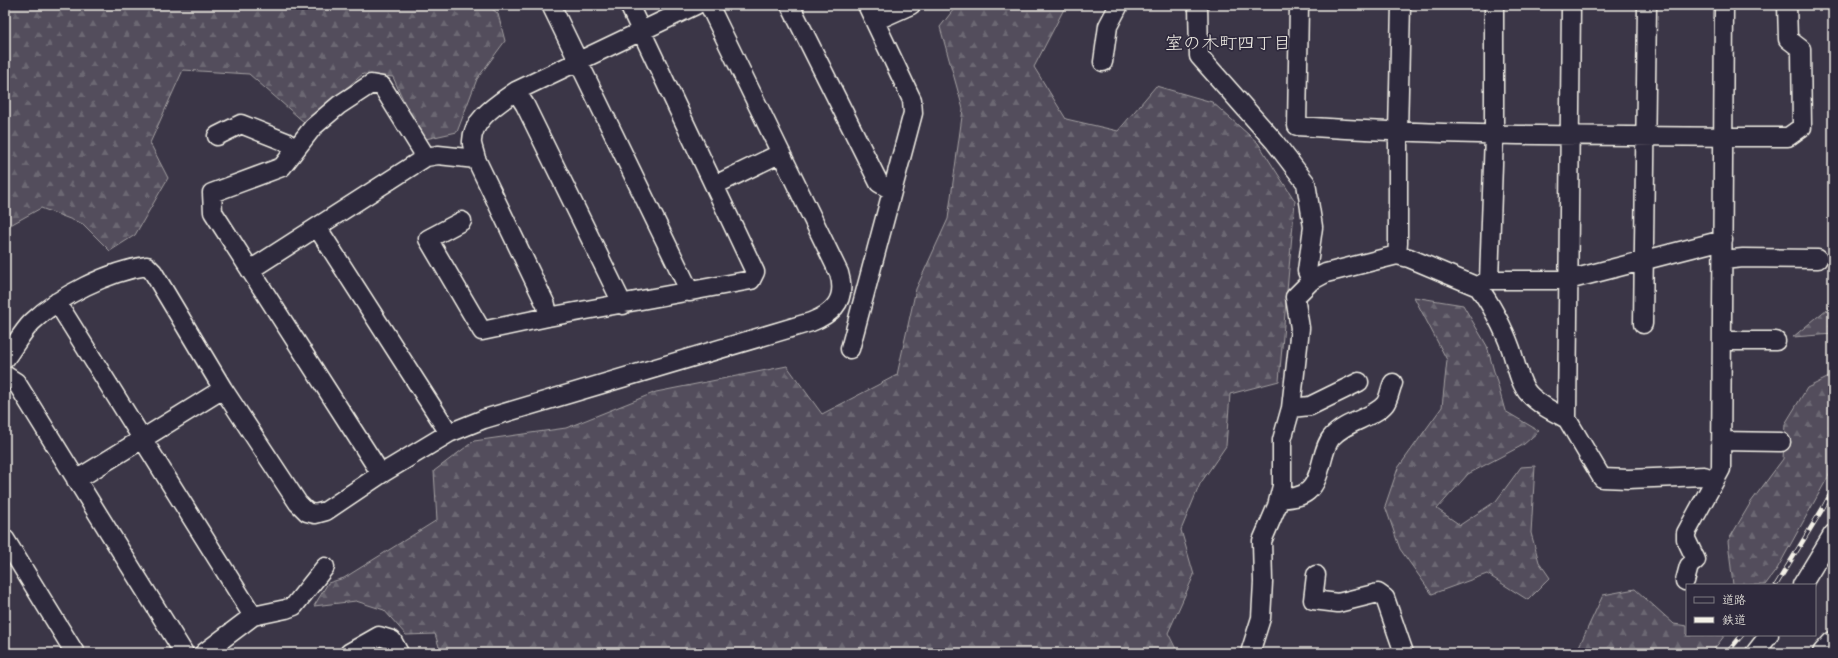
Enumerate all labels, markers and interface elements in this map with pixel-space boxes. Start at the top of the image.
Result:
district label: 室の木町四丁目 [1165,32,1291,54]
legend [1686,584,1816,636]
text: 道路 [1722,592,1746,608]
text: 鉄道 [1722,612,1746,628]

